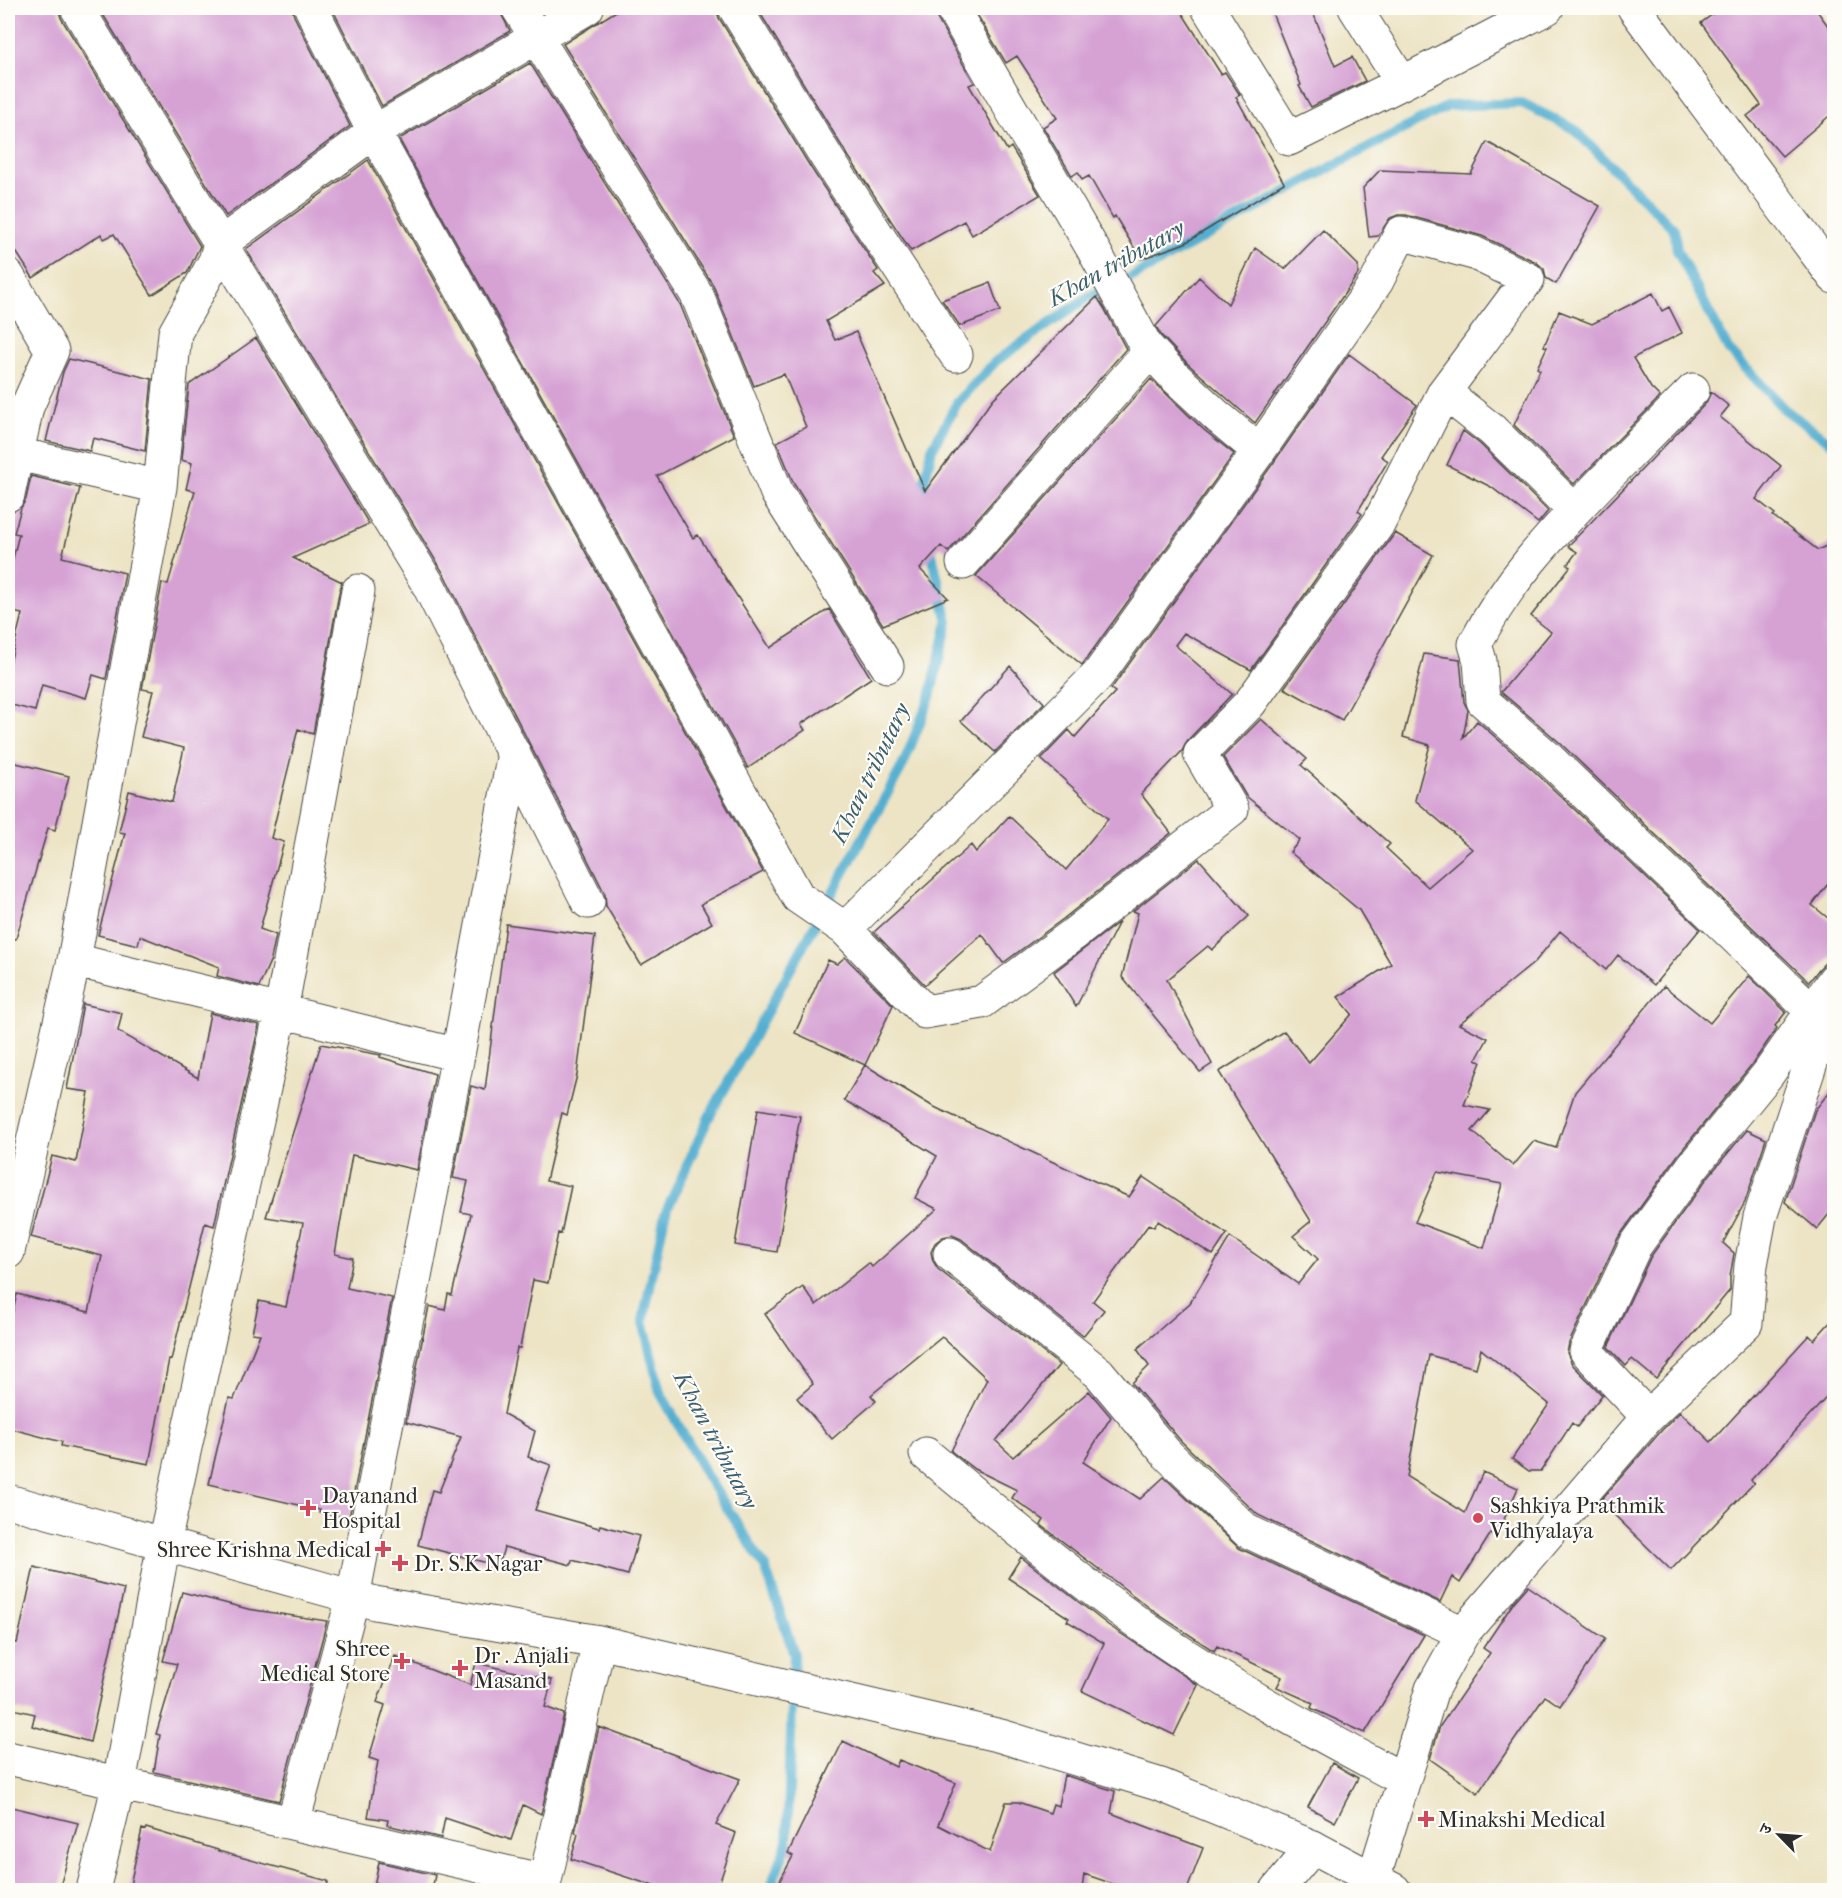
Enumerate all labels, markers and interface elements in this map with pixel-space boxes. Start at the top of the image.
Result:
water label: Khan tributary [1041,213,1190,313]
water label: Khan tributary [823,697,916,849]
water label: Khan tributary [667,1364,765,1515]
place label: Dayanand Hospital [322,1483,419,1534]
place label: Sashkiya Prathmik Vidhyalaya [1489,1493,1666,1544]
marker: Dayanand Hospital [299,1499,317,1517]
marker: Sashkiya Prathmik Vidhyalaya [1471,1511,1485,1525]
place label: Shree Krishna Medical [157,1537,371,1563]
marker: Shree Krishna Medical [376,1542,390,1556]
place label: Dr. S.K Nagar [414,1551,543,1577]
marker: Dr. S.K Nagar [391,1554,409,1572]
place label: Shree Medical Store [260,1636,390,1687]
place label: Dr . Anjali Masand [474,1643,570,1694]
marker: Shree Medical Store [395,1654,409,1668]
marker: Dr . Anjali Masand [451,1659,469,1677]
north arrow [1749,1805,1809,1865]
place label: Minakshi Medical [1438,1807,1605,1833]
marker: Minakshi Medical [1419,1812,1433,1826]
text: उ [1755,1819,1777,1837]

